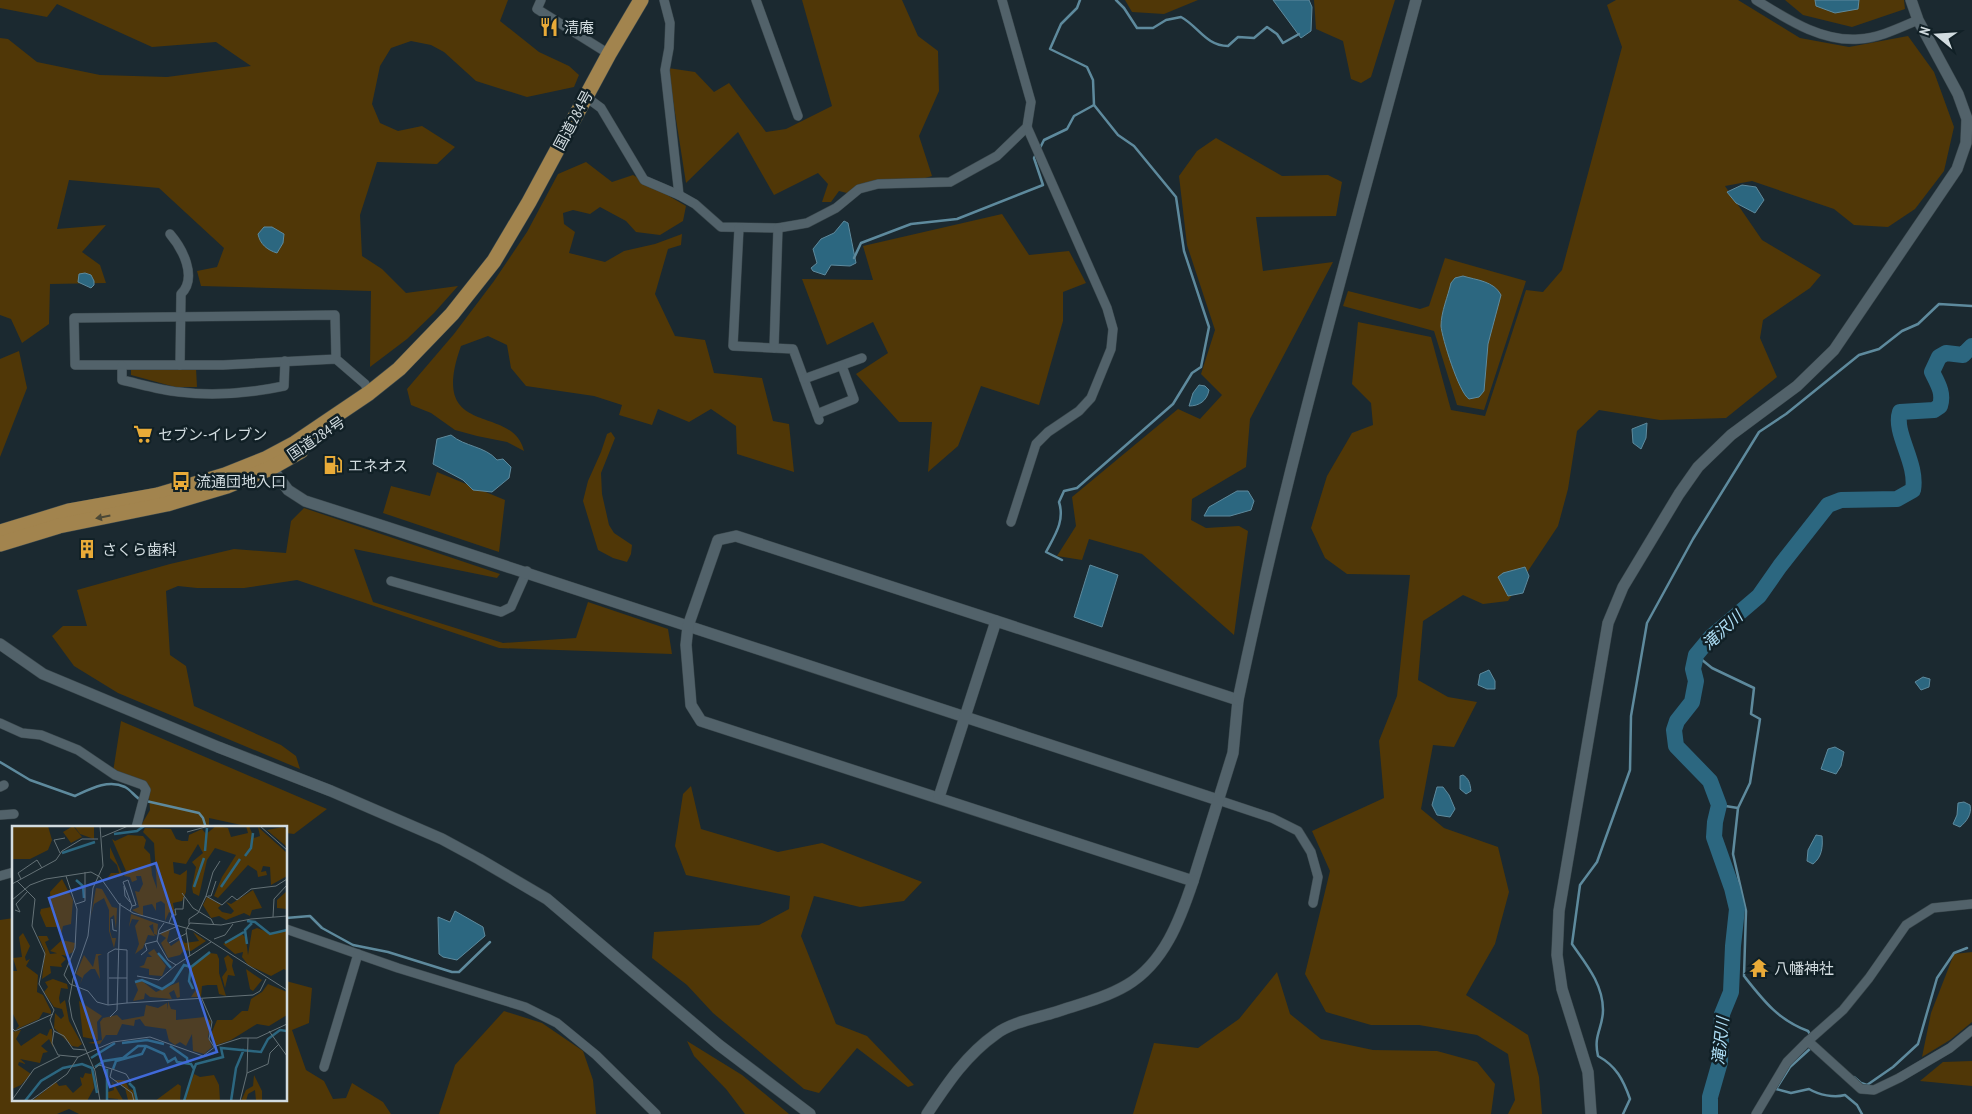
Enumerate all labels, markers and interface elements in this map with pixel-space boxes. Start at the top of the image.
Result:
north arrow [1912,10,1962,60]
restaurant icon: 清庵 [538,16,560,38]
place label: 清庵 [564,18,594,37]
text: N [1915,25,1934,37]
street label: 国道284号 [549,87,597,153]
street label: 国道284号 [284,412,348,464]
supermarket icon: セブン-イレブン [132,423,154,445]
place label: セブン-イレブン [158,425,267,444]
fuel station icon: エネオス [322,454,344,476]
place label: エネオス [348,456,408,475]
bus stop icon: 流通団地入口 [170,470,192,492]
place label: 流通団地入口 [196,472,286,491]
one-way arrow [95,513,111,521]
building icon: さくら歯科 [76,538,98,560]
place label: さくら歯科 [102,540,177,559]
water label: 滝沢川 [1698,605,1748,654]
inset map [12,826,288,1102]
temple icon: 八幡神社 [1748,957,1770,979]
place label: 八幡神社 [1774,959,1834,978]
water label: 滝沢川 [1708,1014,1733,1066]

